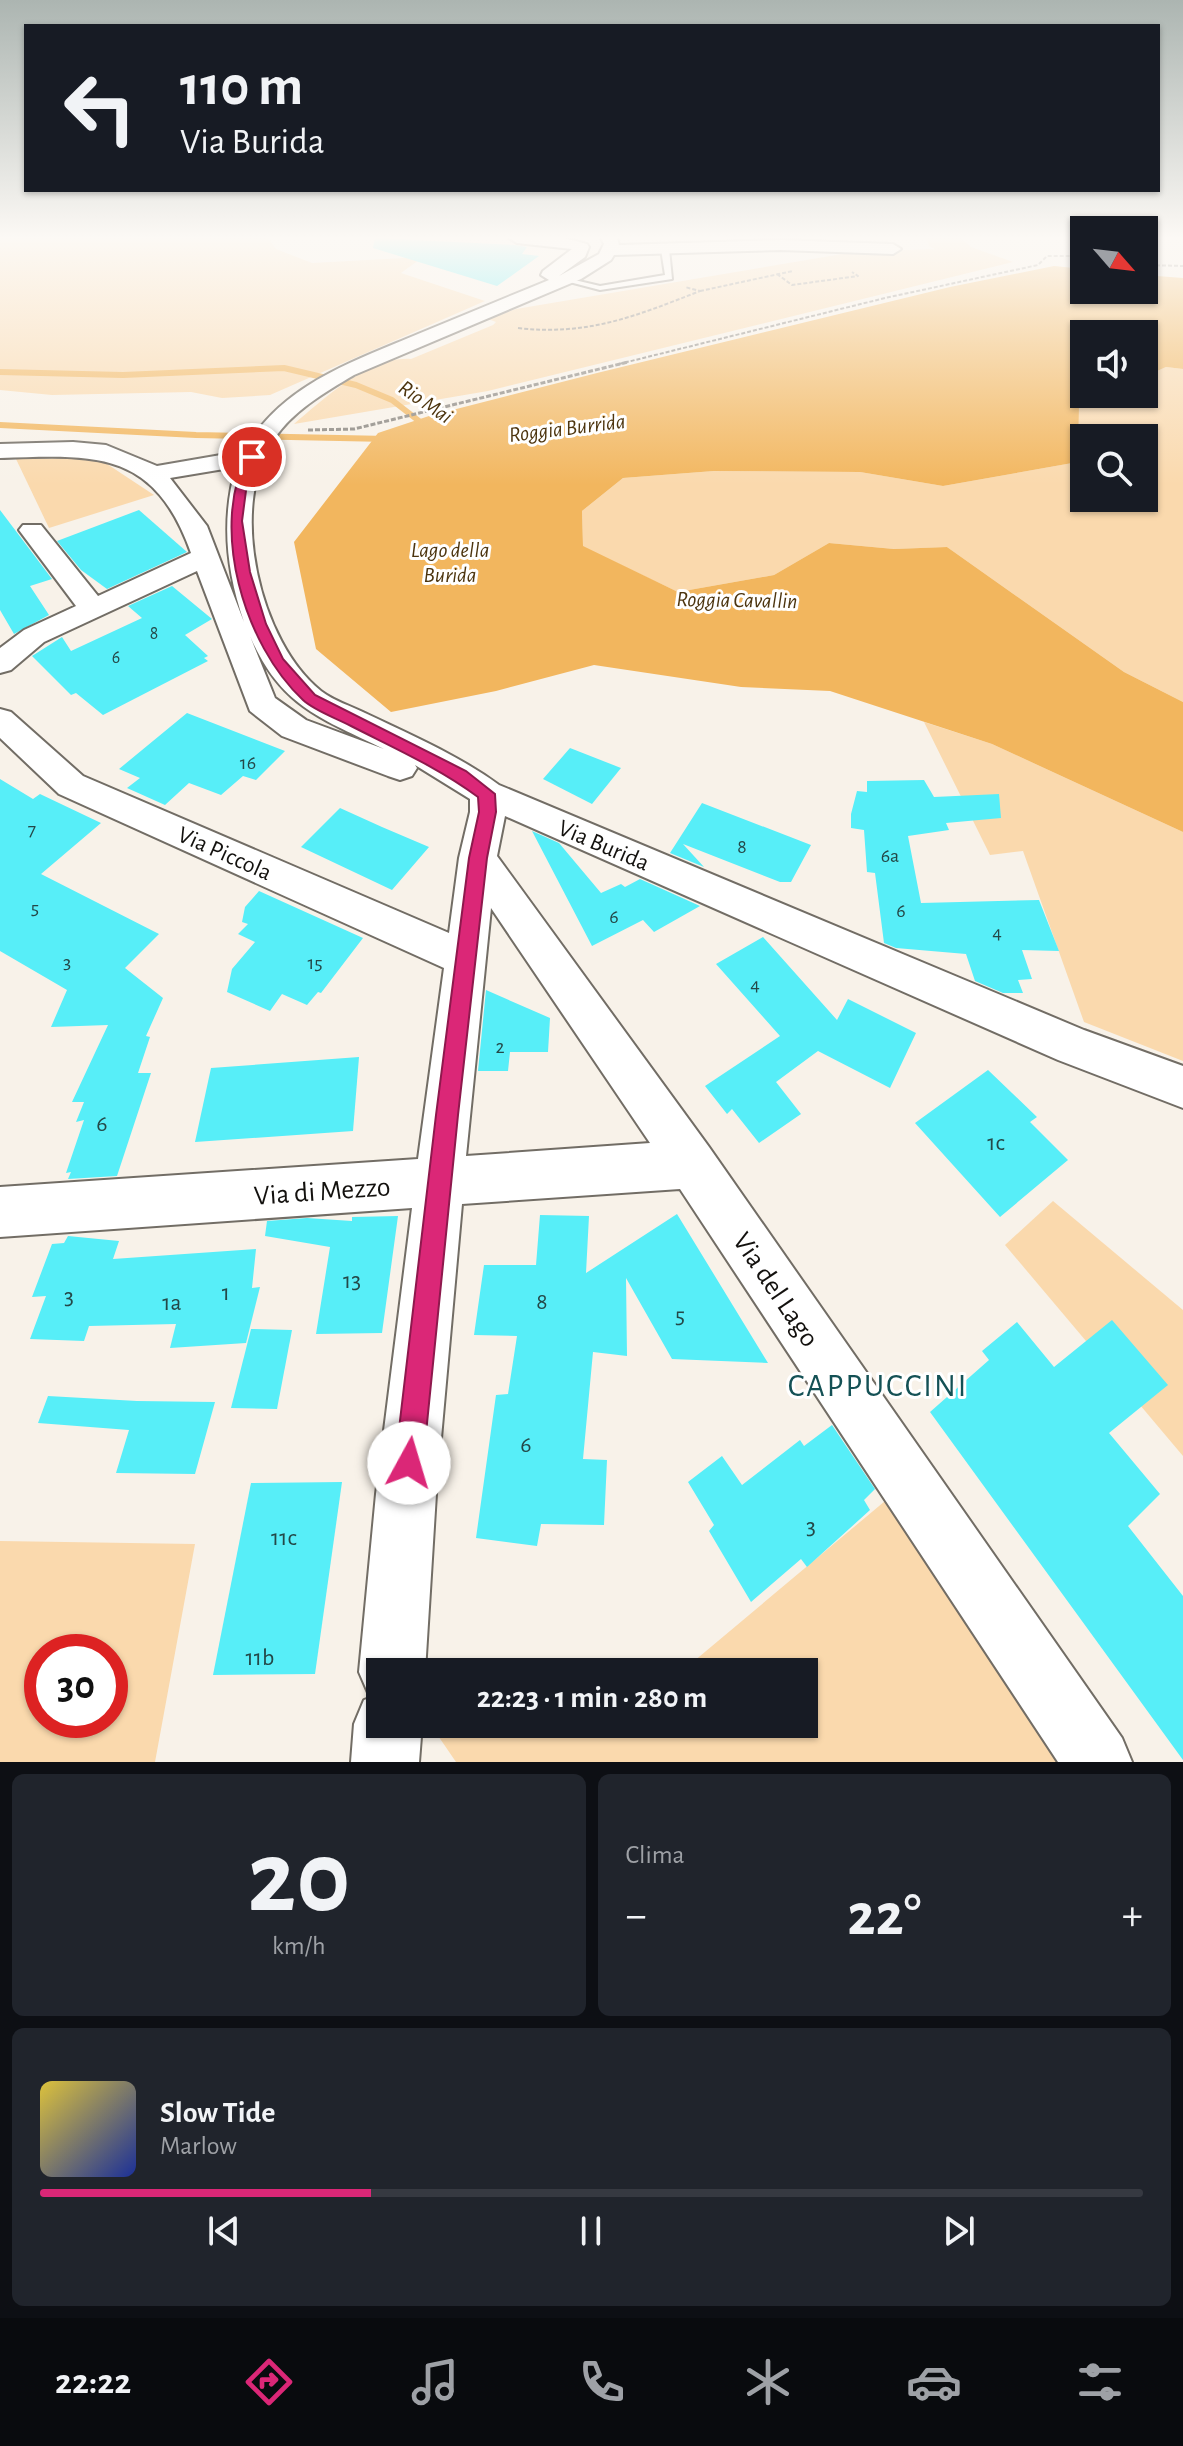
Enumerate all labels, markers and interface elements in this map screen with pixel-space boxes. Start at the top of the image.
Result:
icon: left [48,56,152,160]
text: 110 m [180,59,303,115]
text: Via Burida [180,124,325,160]
north arrow [1070,216,1158,304]
map controls [1070,216,1158,512]
button: sound [1070,320,1158,408]
water label: Rio Mai [395,376,456,428]
water label: Roggia Burrida [508,410,627,446]
pin [218,423,286,491]
button: search [1070,424,1158,512]
icon: arrive [230,435,274,479]
water label: Lago della Burida [411,539,489,586]
water label: Roggia Cavallin [676,588,798,612]
house number: 8 [150,625,158,643]
house number: 6 [112,649,120,667]
house number: 16 [240,753,256,773]
street label: Via Burida [555,816,653,876]
house number: 7 [28,820,36,840]
street label: Via Piccola [174,823,275,885]
house number: 8 [737,837,747,857]
house number: 6a [881,846,899,866]
house number: 5 [31,898,39,918]
house number: 6 [896,901,906,921]
house number: 6 [609,907,619,927]
house number: 4 [992,923,1002,943]
house number: 3 [63,952,71,972]
house number: 15 [307,953,323,973]
house number: 4 [750,975,760,995]
house number: 2 [495,1037,505,1057]
house number: 6 [96,1112,108,1136]
house number: 1c [987,1131,1005,1155]
street label: Via di Mezzo [253,1173,391,1211]
street label: Via del Lago [727,1228,824,1352]
house number: 13 [343,1269,361,1293]
house number: 1 [222,1281,230,1305]
house number: 3 [64,1285,74,1309]
house number: 8 [536,1290,548,1314]
house number: 1a [162,1291,182,1315]
house number: 5 [675,1304,685,1328]
district label: CAPPUCCINI [788,1370,968,1402]
position arrow [367,1421,451,1505]
house number: 6 [520,1433,532,1457]
house number: 3 [806,1515,816,1539]
house number: 11c [271,1526,297,1550]
speed limit sign: 30 [24,1634,128,1738]
house number: 11b [246,1646,274,1670]
text: 22:23 · 1 min · 280 m [477,1683,707,1713]
text: 20 [247,1827,350,1931]
text: Clima [626,1842,685,1868]
text: 22° [847,1886,921,1946]
text: − [626,1894,647,1938]
text: + [1122,1894,1143,1938]
text: km/h [272,1933,326,1959]
text: Slow Tide [160,2098,275,2128]
text: Marlow [160,2133,237,2159]
icon: previous [202,2209,246,2253]
icon: pause [569,2209,613,2253]
icon: next [937,2209,981,2253]
icon: directions [241,2354,297,2410]
icon: music [407,2354,463,2410]
icon: phone [574,2354,630,2410]
icon: climate [740,2354,796,2410]
icon: car [906,2354,962,2410]
icon: filters [1072,2354,1128,2410]
text: 22:22 [55,2364,131,2400]

